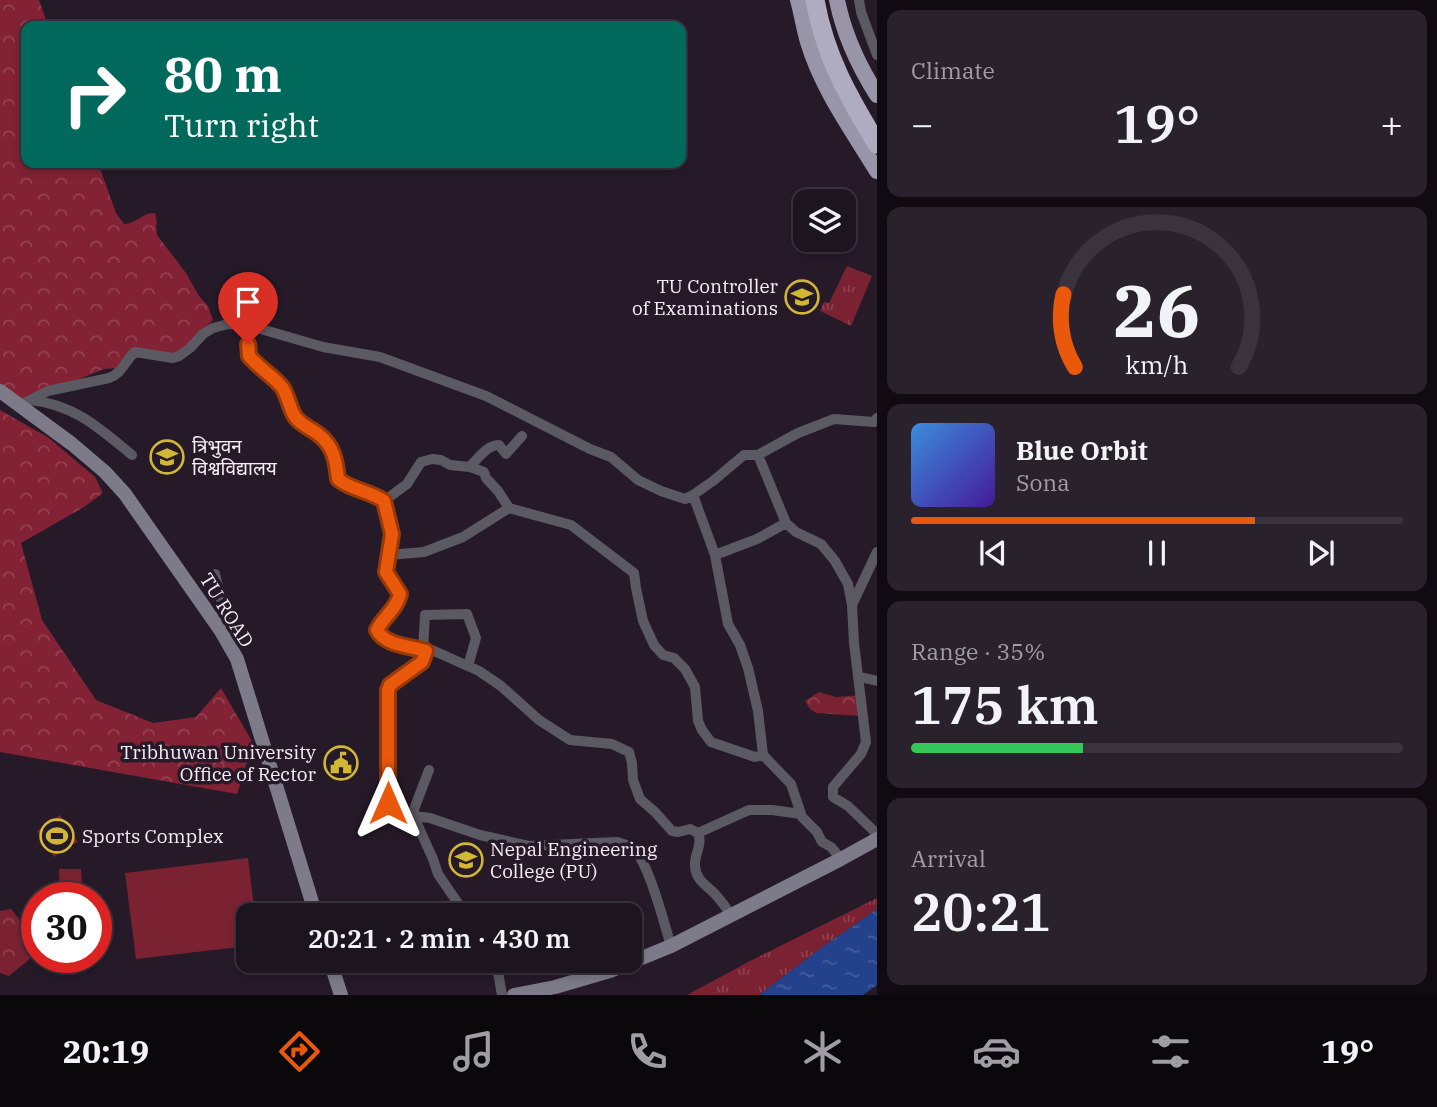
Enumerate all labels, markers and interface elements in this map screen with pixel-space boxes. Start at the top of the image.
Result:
text: 80 m [164,42,282,105]
icon: right [49,49,140,140]
text: Climate [911,55,995,85]
text: 19° [1114,90,1200,157]
text: − [911,99,934,148]
text: + [1380,99,1403,148]
text: Turn right [164,104,319,146]
map controls [793,189,856,252]
button: layers [793,189,856,252]
text: 26 [1113,262,1201,357]
pin [218,272,278,344]
place label: TU Controller of Examinations [632,274,779,320]
school or university icon: TU Controller of Examinations [783,278,821,316]
icon: arrive [229,283,267,321]
text: km/h [1125,347,1189,380]
text: Blue Orbit [1016,433,1148,467]
place label: त्रिभुवन विश्वविद्यालय [192,434,278,480]
school or university icon: त्रिभुवन विश्वविद्यालय [148,438,186,476]
text: Sona [1016,467,1070,497]
icon: previous [974,534,1012,572]
icon: pause [1138,534,1176,572]
icon: next [1302,534,1340,572]
street label: TU ROAD [195,568,259,652]
text: Range · 35% [911,636,1045,666]
text: 175 km [911,671,1099,738]
place label: Tribhuwan University Office of Rector [120,740,317,786]
public building icon: Tribhuwan University Office of Rector [322,744,360,782]
position arrow [351,766,425,840]
sports icon: Sports Complex [38,817,76,855]
place label: Sports Complex [82,824,224,848]
place label: Nepal Engineering College (PU) [490,837,658,883]
school or university icon: Nepal Engineering College (PU) [447,841,485,879]
text: Arrival [911,843,986,873]
text: 20:21 [911,878,1051,945]
speed limit sign: 30 [21,882,112,973]
text: 20:21 · 2 min · 430 m [308,921,570,955]
icon: directions [275,1027,324,1076]
icon: music [449,1027,498,1076]
icon: phone [623,1027,672,1076]
icon: climate [798,1027,847,1076]
icon: car [972,1027,1021,1076]
icon: filters [1146,1027,1195,1076]
text: 20:19 [63,1030,149,1072]
text: 19° [1321,1030,1374,1072]

